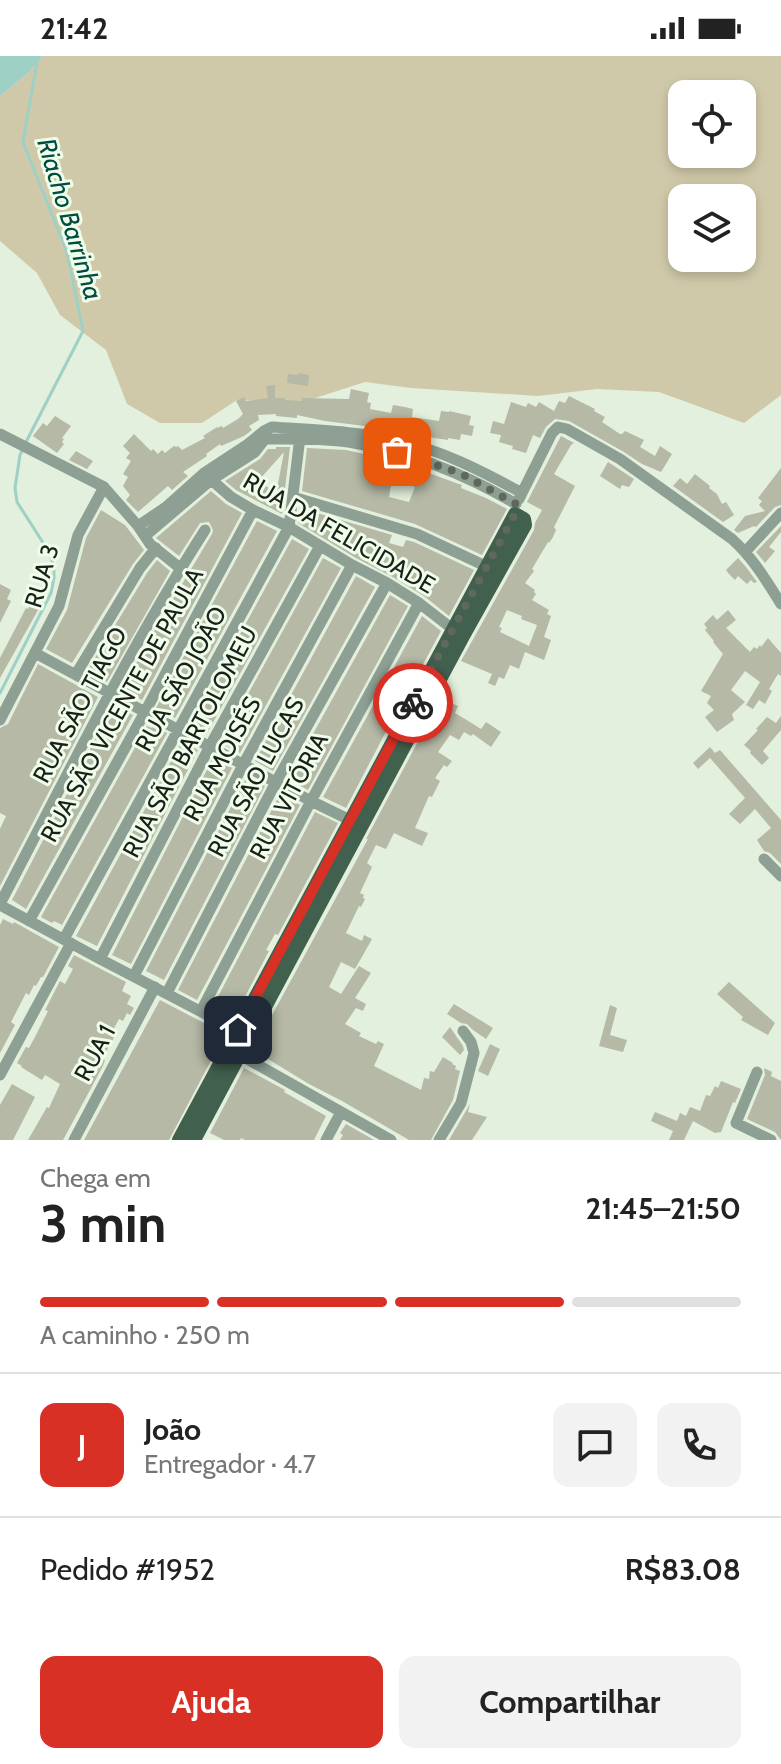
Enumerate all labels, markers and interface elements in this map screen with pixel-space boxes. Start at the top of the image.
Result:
text: 21:42 [40,10,108,47]
map controls [668,80,756,272]
button: locate [668,80,756,168]
water label: Riacho Barrinha [30,134,110,304]
button: layers [668,184,756,272]
pin [363,418,431,486]
icon: bag [375,430,419,474]
street label: RUA DA FELICIDADE [238,466,440,599]
street label: RUA 3 [18,541,65,611]
street label: RUA SÃO VICENTE DE PAULA [34,563,209,847]
street label: RUA SÃO JOÃO [129,601,232,756]
street label: RUA SÃO BARTOLOMEU [116,621,263,862]
street label: RUA SÃO TIAGO [26,622,133,788]
courier [373,663,453,743]
icon: bike [391,681,435,725]
street label: RUA MOISÉS [177,691,267,826]
street label: RUA SÃO LUCAS [201,692,310,862]
street label: RUA VITÓRIA [243,728,334,864]
pin [204,996,272,1064]
icon: home [216,1008,260,1052]
street label: RUA 1 [68,1020,121,1086]
text: Chega em [40,1162,151,1194]
text: 21:45–21:50 [586,1190,741,1227]
text: 3 min [40,1192,166,1255]
text: A caminho · 250 m [40,1319,250,1351]
button: chat [553,1403,637,1487]
button: phone [657,1403,741,1487]
text: João [144,1411,201,1448]
text: J [78,1427,86,1464]
text: Entregador · 4.7 [144,1448,316,1480]
text: Pedido #1952 [40,1551,215,1588]
text: R$83.08 [625,1551,741,1588]
button: Ajuda [40,1656,383,1748]
button: Compartilhar [399,1656,741,1748]

